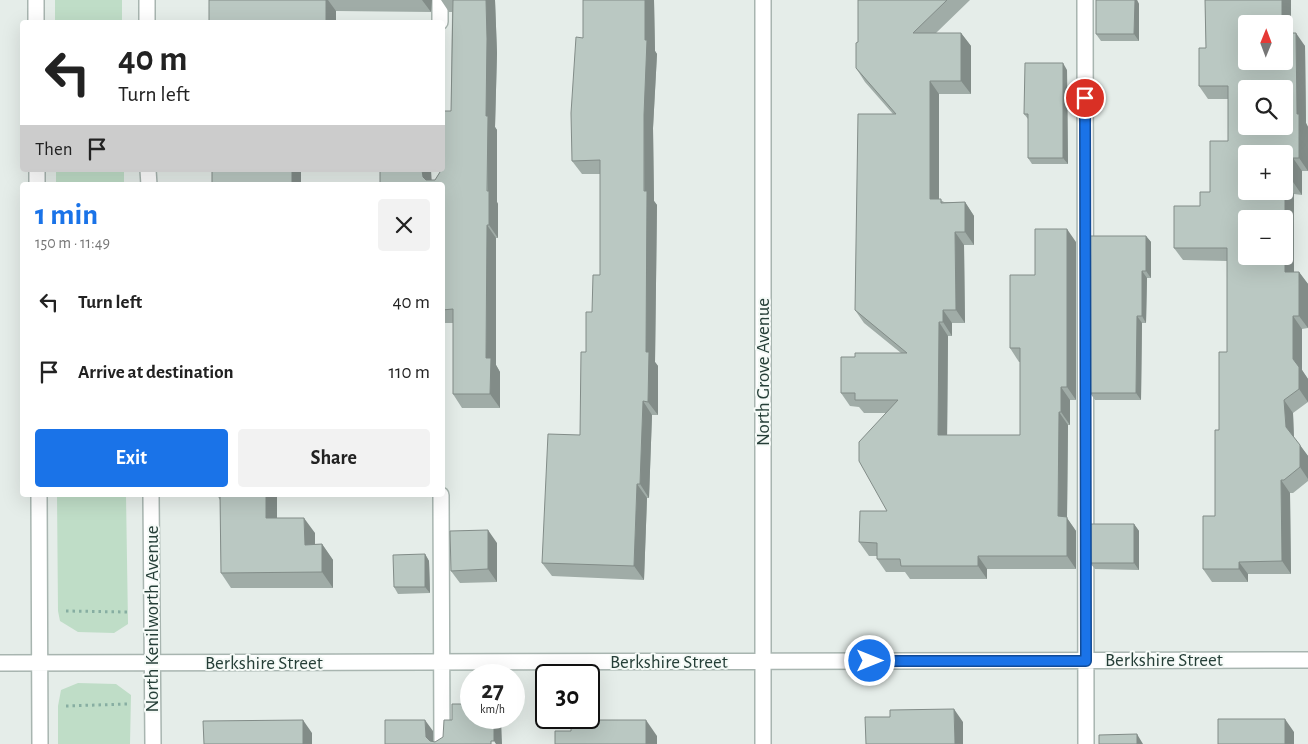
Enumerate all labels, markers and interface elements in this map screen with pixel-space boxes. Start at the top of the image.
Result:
north arrow [1238,15,1292,70]
map controls [1238,15,1293,265]
icon: left [35,40,100,105]
text: 40 m [118,42,187,77]
pin [1064,77,1106,119]
button: search [1238,80,1293,135]
text: Turn left [118,83,190,105]
icon: arrive [1071,84,1099,112]
icon: arrive [83,135,111,163]
text: Then [35,140,73,159]
button: + [1238,145,1293,200]
button: close [378,199,430,251]
text: 1 min [35,200,98,230]
button: − [1238,210,1293,265]
text: 150 m · 11:49 [35,235,110,251]
icon: left [35,288,63,316]
text: Turn left [78,293,142,312]
text: 40 m [392,293,430,312]
street label: North Grove Avenue [754,298,773,446]
icon: arrive [35,358,63,386]
text: Arrive at destination [78,363,234,382]
text: 110 m [389,363,430,382]
button: Exit [35,429,228,487]
button: Share [238,429,430,487]
street label: North Kenilworth Avenue [143,525,162,713]
position arrow [843,634,895,686]
street label: Berkshire Street [1105,651,1223,670]
street label: Berkshire Street [610,653,728,672]
street label: Berkshire Street [205,654,323,673]
speed limit sign: 30 [535,664,600,729]
text: 27 [481,678,504,703]
text: km/h [480,703,505,715]

